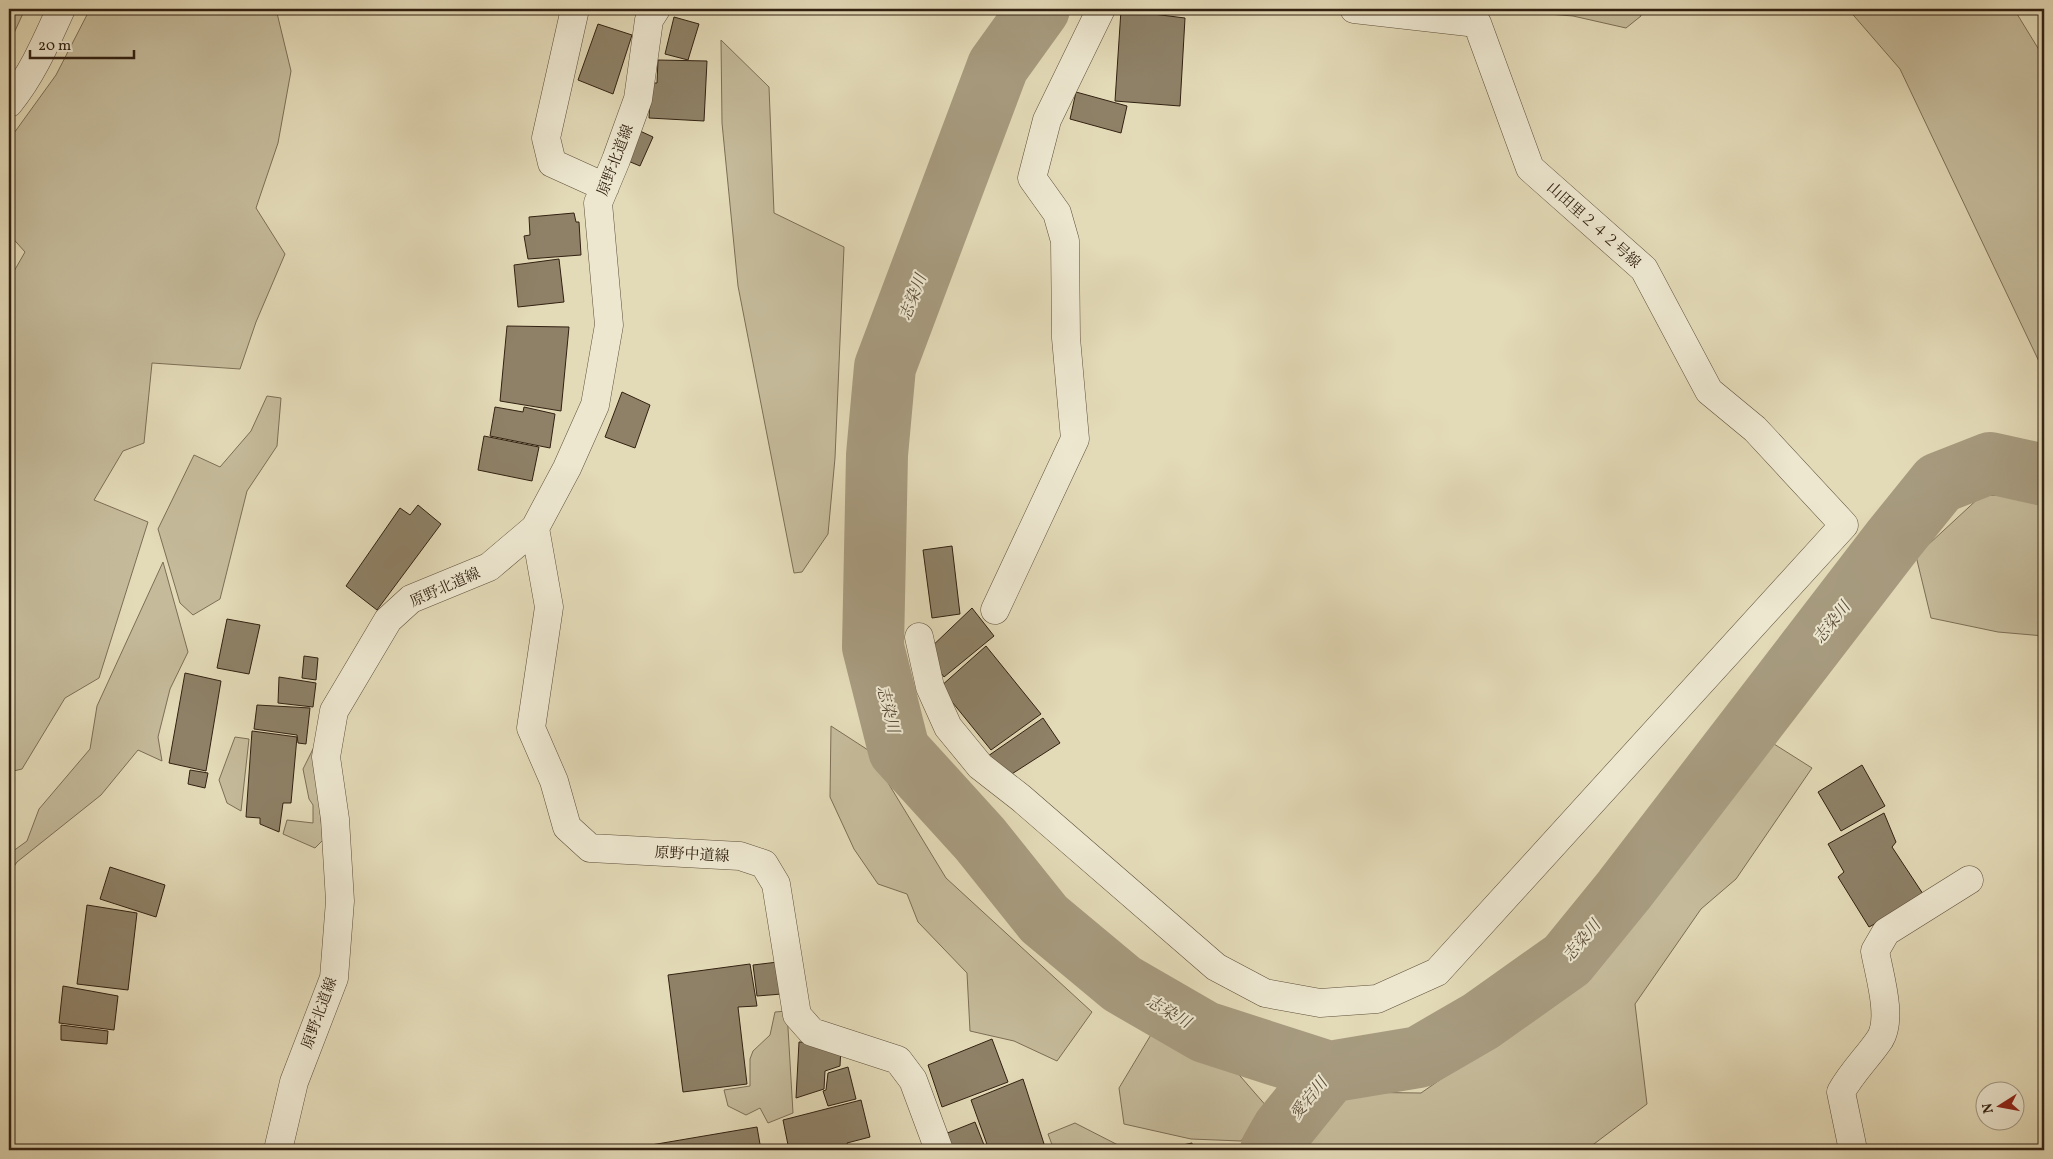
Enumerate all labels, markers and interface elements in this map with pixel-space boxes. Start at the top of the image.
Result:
scale bar [30,28,134,60]
text: 20 m [38,36,71,57]
street label: 原野北道線 [593,122,640,199]
street label: 山田里２４２号線 [1541,178,1645,274]
water label: 志染川 [895,270,933,324]
street label: 原野北道線 [407,564,484,613]
water label: 志染川 [1809,596,1857,649]
water label: 志染川 [871,684,904,737]
street label: 原野中道線 [654,843,730,868]
water label: 志染川 [1559,914,1608,967]
street label: 原野北道線 [298,975,343,1052]
water label: 志染川 [1142,991,1196,1035]
water label: 愛宕川 [1286,1072,1334,1125]
north arrow [1976,1082,2026,1132]
text: N [1978,1101,1999,1115]

